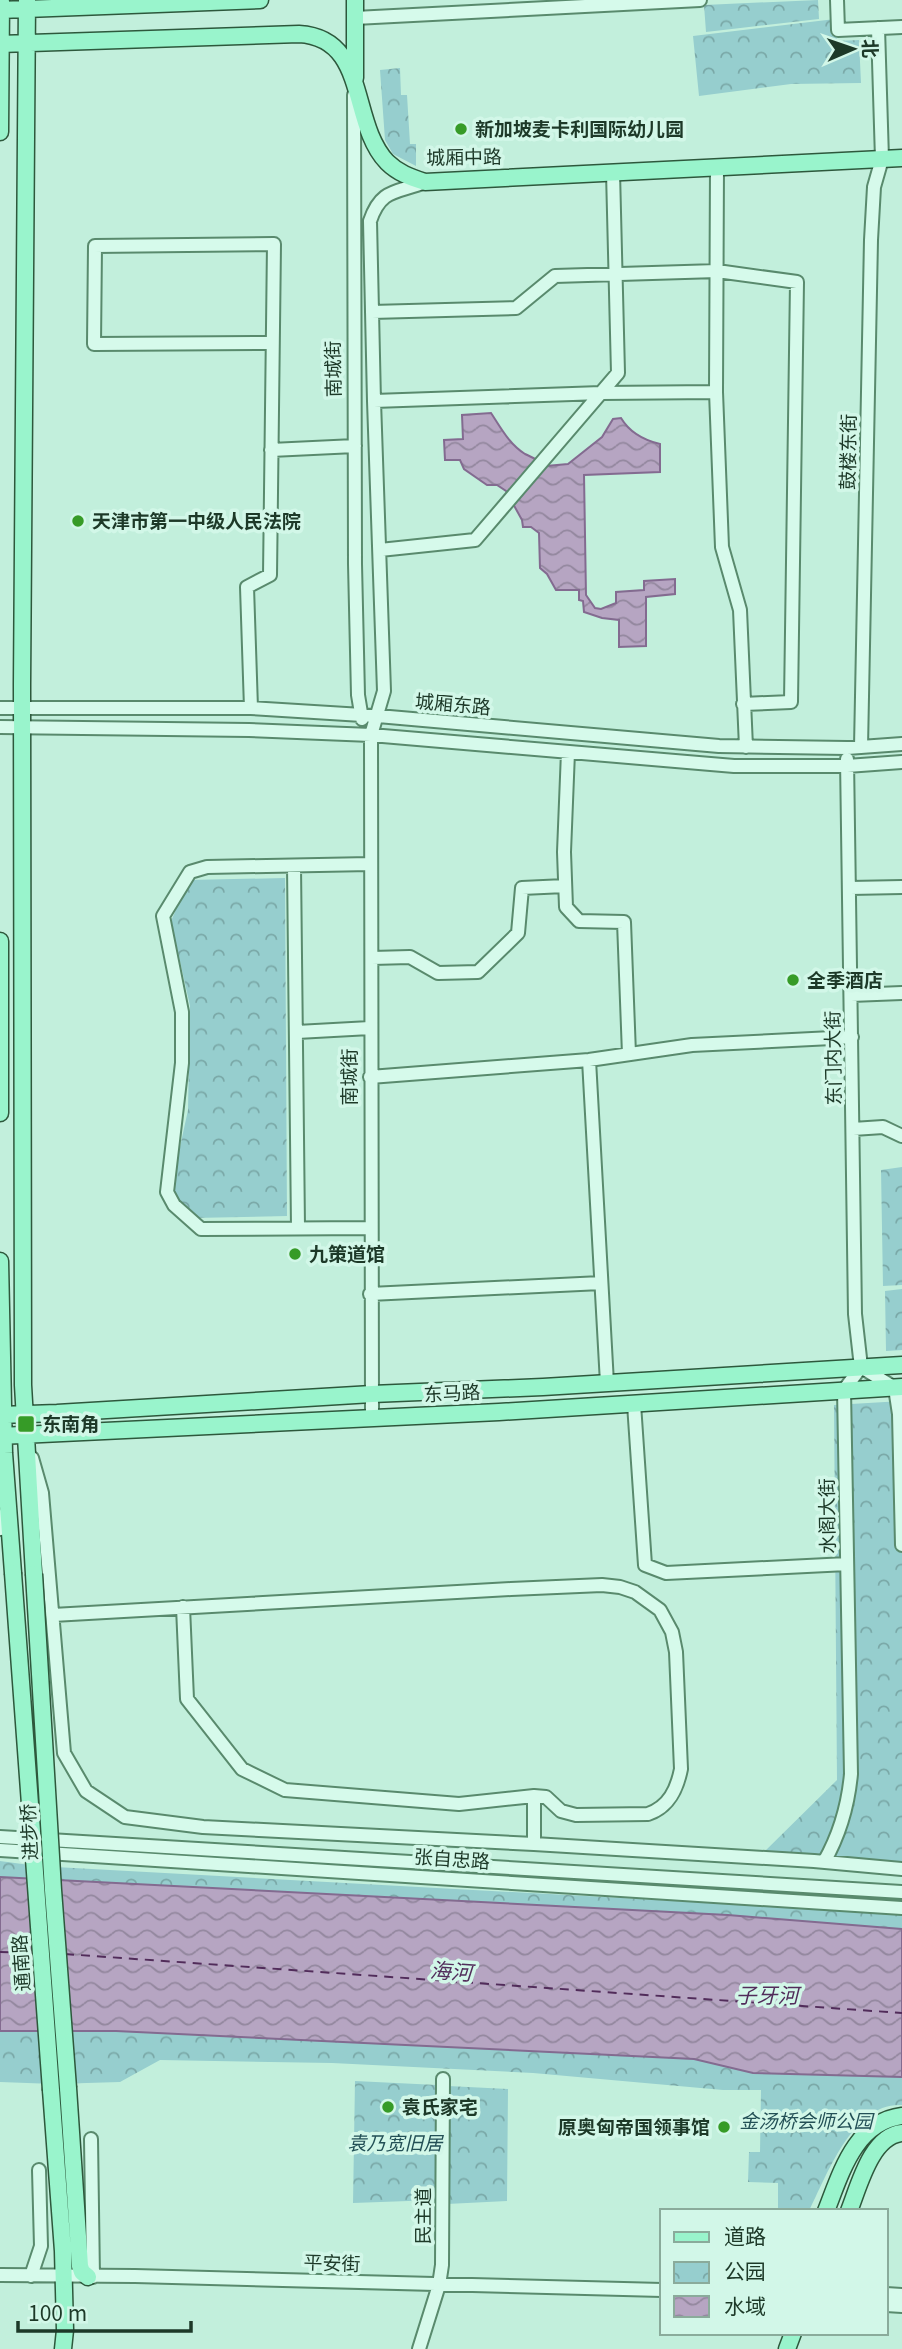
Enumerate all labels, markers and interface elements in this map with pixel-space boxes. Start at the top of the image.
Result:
north arrow [818,14,888,84]
text: 北 [858,38,885,58]
place label: 新加坡麦卡利国际幼儿园 [475,114,684,141]
marker: 新加坡麦卡利国际幼儿园 [453,121,469,137]
street label: 城厢中路 [426,141,502,170]
street label: 南城街 [318,340,345,398]
street label: 鼓楼东街 [832,414,861,490]
place label: 天津市第一中级人民法院 [92,506,301,533]
marker: 天津市第一中级人民法院 [70,513,86,529]
street label: 城厢东路 [414,686,492,719]
place label: 全季酒店 [807,965,883,992]
marker: 全季酒店 [785,972,801,988]
street label: 东门内大街 [817,1010,846,1106]
street label: 南城街 [334,1048,361,1106]
place label: 九策道馆 [309,1239,385,1266]
marker: 九策道馆 [287,1246,303,1262]
street label: 东马路 [423,1377,481,1406]
place label: 东南角 [42,1409,99,1436]
marker: 东南角 [16,1414,36,1434]
street label: 水阁大街 [811,1478,840,1554]
street label: 进步桥 [13,1803,42,1861]
street label: 张自忠路 [413,1841,491,1874]
street label: 通南路 [4,1934,35,1992]
water label: 海河 [429,1954,477,1987]
water label: 子牙河 [736,1979,802,2009]
place label: 袁氏家宅 [402,2092,478,2119]
marker: 袁氏家宅 [380,2099,396,2115]
park label: 金汤桥会师公园 [739,2106,875,2133]
place label: 原奥匈帝国领事馆 [558,2112,710,2139]
marker: 原奥匈帝国领事馆 [716,2119,732,2135]
park label: 袁乃宽旧居 [347,2128,444,2155]
street label: 民主道 [408,2187,435,2245]
legend [660,2209,888,2335]
text: 道路 [724,2220,766,2250]
street label: 平安街 [303,2247,361,2276]
text: 公园 [724,2255,766,2285]
scale bar [18,2290,191,2334]
text: 水域 [724,2290,766,2320]
text: 100 m [28,2297,87,2327]

